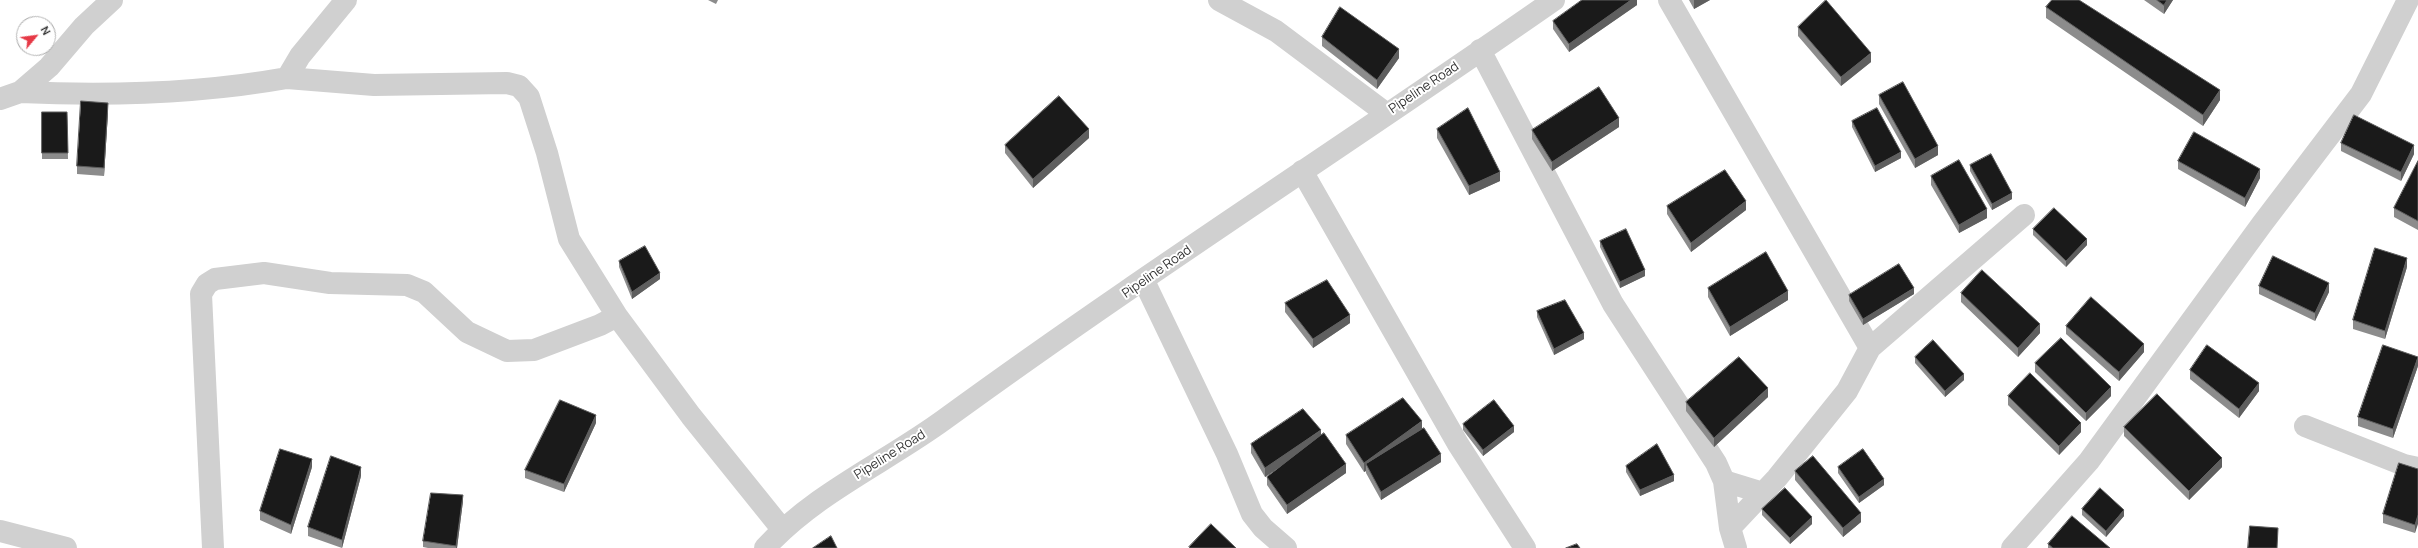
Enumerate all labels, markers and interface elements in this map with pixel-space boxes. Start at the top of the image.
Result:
north arrow [16,16,56,56]
text: N [38,23,55,38]
street label: Pipeline Road [1386,59,1462,117]
street label: Pipeline Road [1119,242,1195,302]
street label: Pipeline Road [852,427,928,483]

